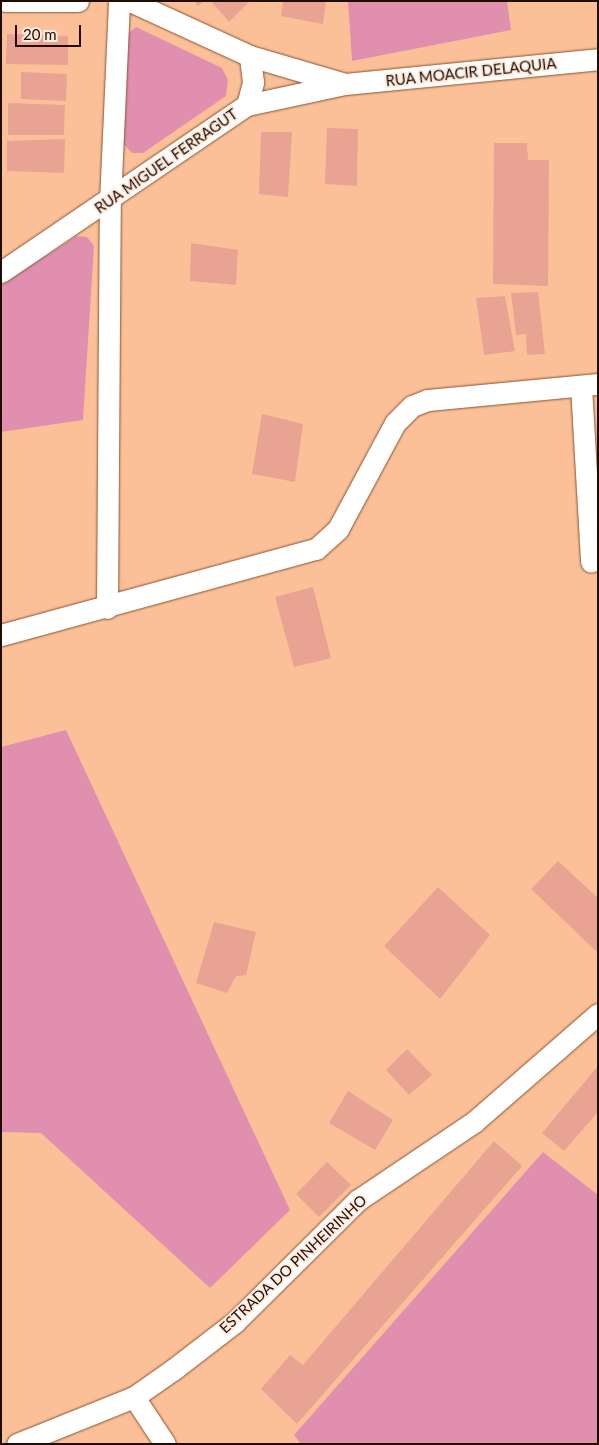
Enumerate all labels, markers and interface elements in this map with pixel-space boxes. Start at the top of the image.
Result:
scale bar [18,15,84,47]
text: 20 m [23,25,57,43]
street label: RUA MOACIR DELAQUIA [384,54,558,90]
street label: RUA MIGUEL FERRAGUT [91,105,241,217]
street label: ESTRADA DO PINHEIRINHO [216,1191,370,1337]

